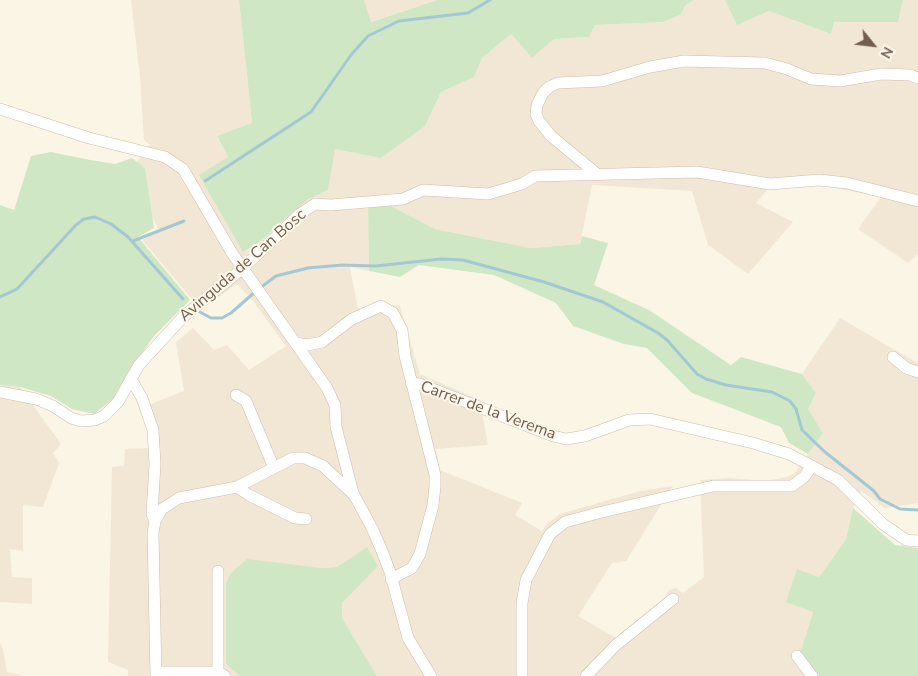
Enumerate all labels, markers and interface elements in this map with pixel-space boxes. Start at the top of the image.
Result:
north arrow [848,20,898,70]
text: N [876,43,897,62]
street label: Avinguda de Can Bosc [176,206,310,326]
street label: Carrer de la Verema [418,378,558,444]

